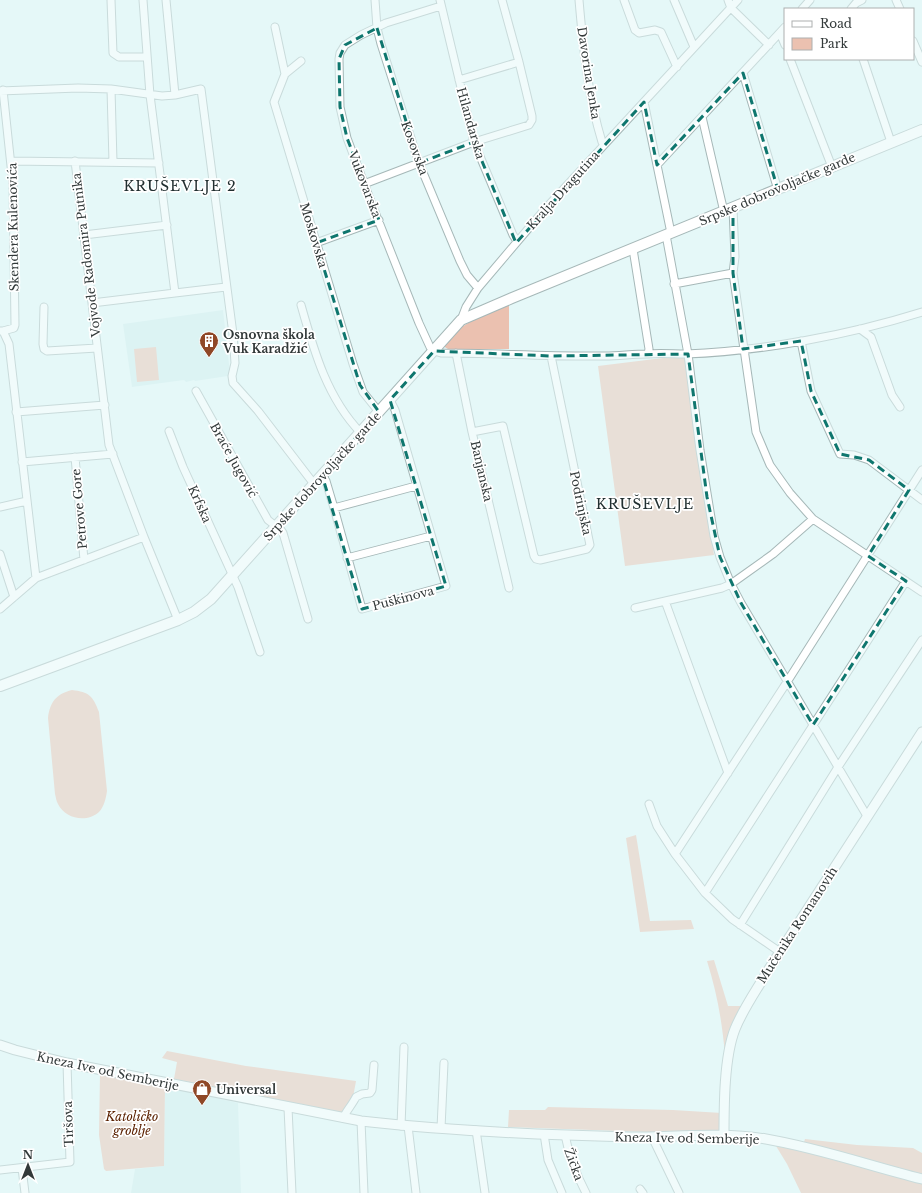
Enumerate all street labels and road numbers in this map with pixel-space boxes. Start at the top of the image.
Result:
street label: Davorina Jenka [574,26,604,121]
street label: Hilandarska [454,85,489,161]
street label: Kosovska [398,119,432,177]
street label: Vukovarska [345,147,385,220]
street label: Kralja Dragutina [524,147,603,233]
street label: Srpske dobrovoljačke garde [696,149,858,229]
street label: Skendera Kulenovića [4,162,22,292]
street label: Vojvode Radomira Putnika [68,172,104,339]
street label: Moskovska [297,201,331,270]
street label: Srpske dobrovoljačke garde [260,408,384,544]
street label: Braće Jugović [207,420,261,501]
street label: Banjanska [468,439,496,503]
street label: Petrove Gore [68,468,90,550]
street label: Podrinjska [567,470,595,537]
street label: Krfska [185,483,215,525]
street label: Puškinova [371,583,436,613]
street label: Mučenika Romanovih [754,864,840,986]
street label: Kneza Ive od Semberije [35,1049,181,1093]
street label: Tiršova [60,1100,76,1147]
street label: Kneza Ive od Semberije [614,1129,760,1147]
street label: Žička [561,1145,588,1183]

